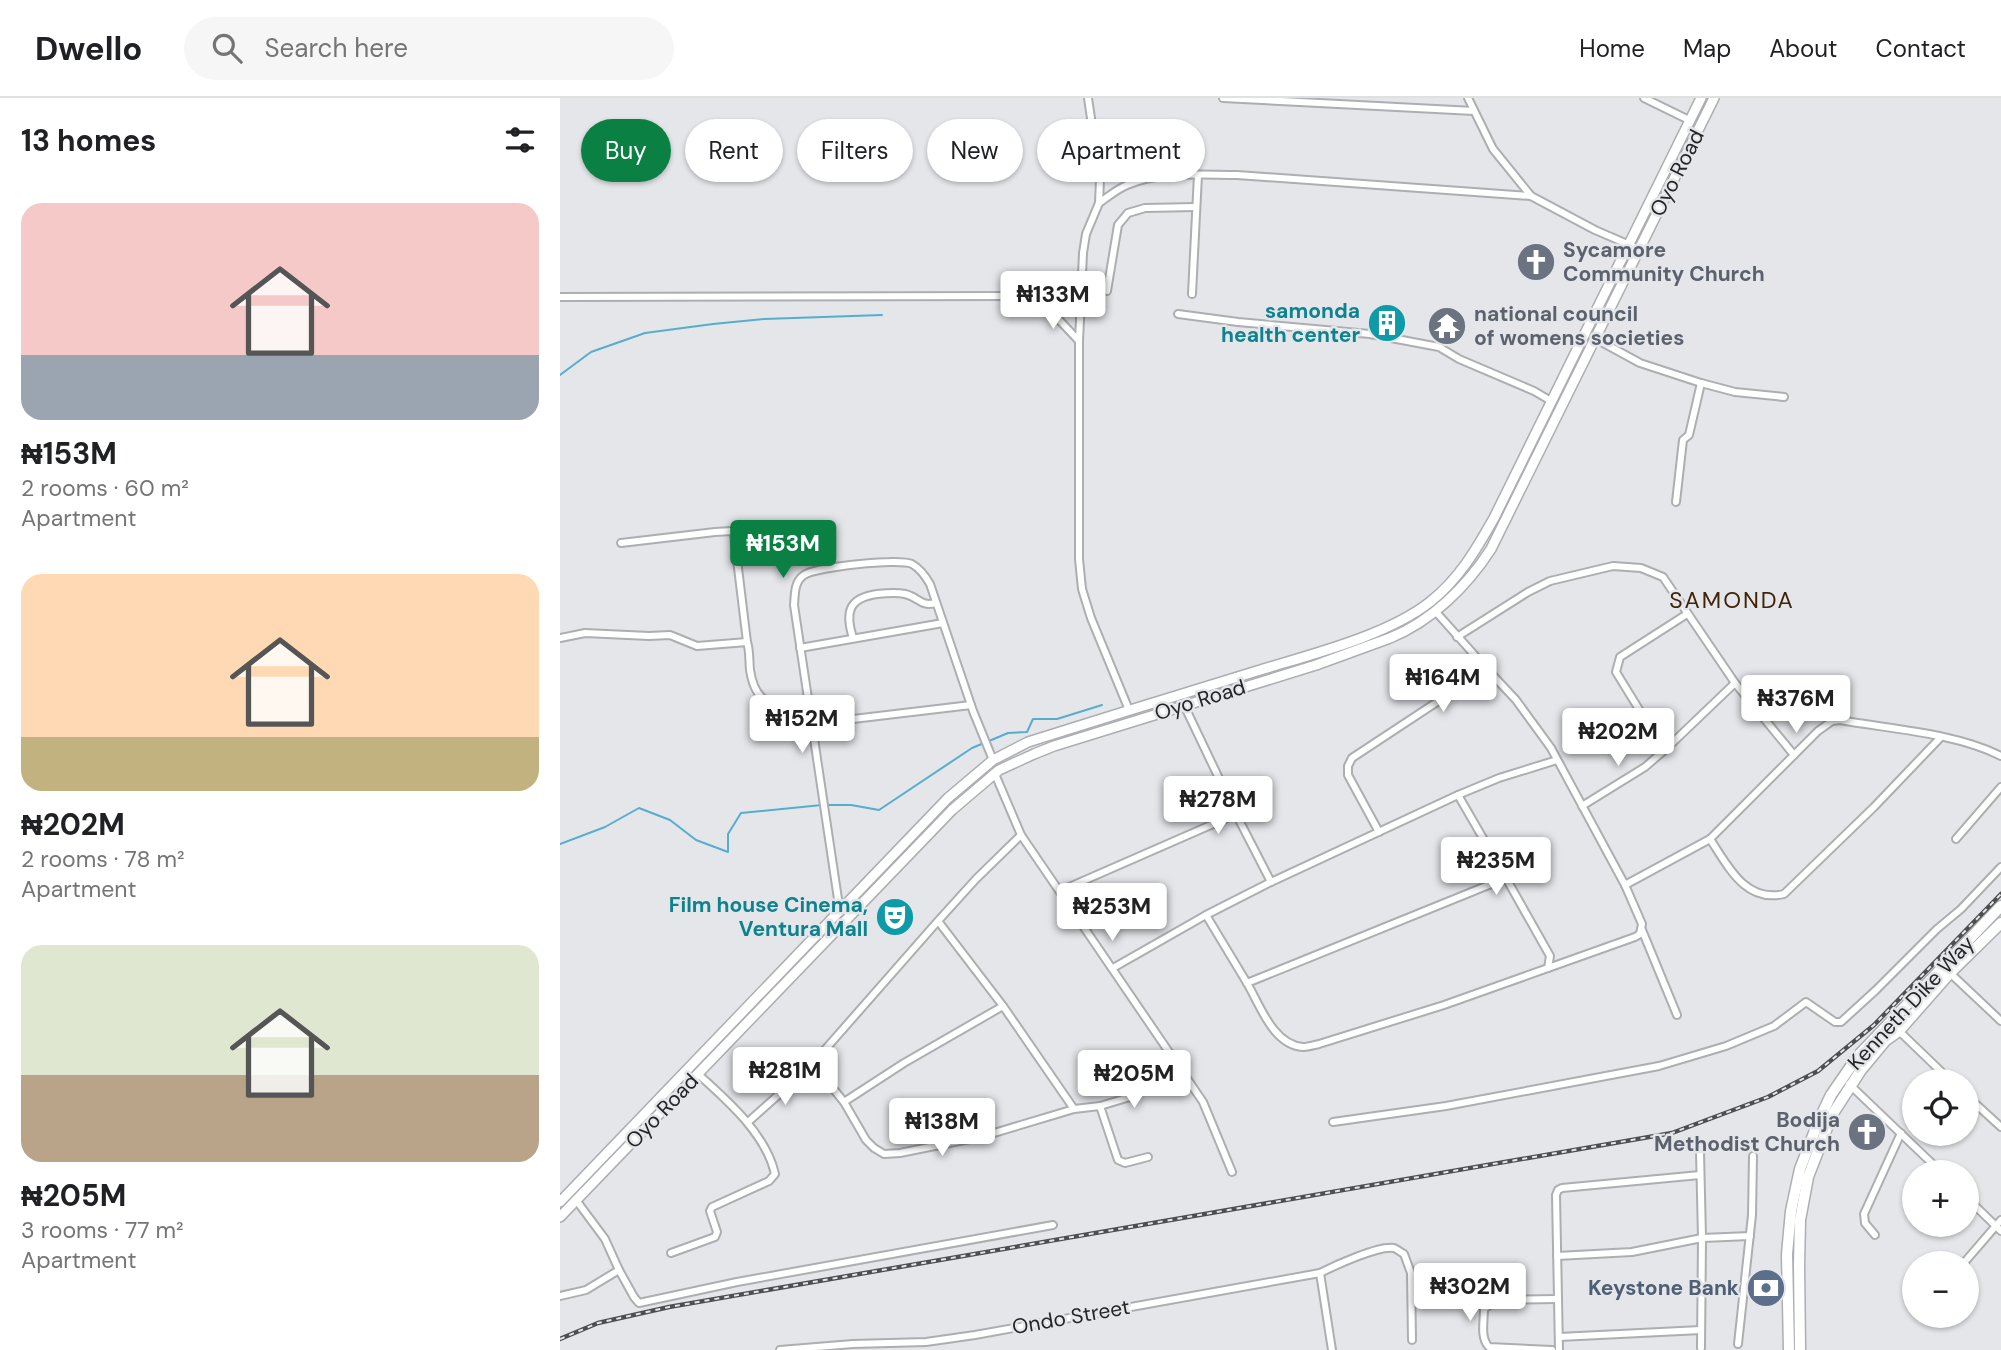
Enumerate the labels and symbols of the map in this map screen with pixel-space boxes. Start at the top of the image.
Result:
street label: Oyo Road [1643,125,1711,221]
place label: Sycamore Community Church [1563,236,1765,288]
church icon: Sycamore Community Church [1515,241,1557,283]
pin: ₦133M [1004,272,1102,331]
place label: samonda health center [1221,297,1360,349]
place label: national council of womens societies [1474,300,1684,352]
building icon: samonda health center [1366,302,1408,344]
temple icon: national council of womens societies [1426,305,1468,347]
pin: ₦153M [734,520,832,580]
district label: SAMONDA [1669,585,1795,615]
pin: ₦164M [1394,654,1492,714]
street label: Oyo Road [1151,673,1249,727]
pin: ₦376M [1747,676,1845,735]
pin: ₦152M [753,696,851,755]
pin: ₦202M [1569,708,1667,768]
pin: ₦278M [1169,776,1267,836]
pin: ₦235M [1447,838,1545,897]
pin: ₦253M [1063,884,1161,943]
place label: Film house Cinema, Ventura Mall [669,891,868,943]
theatre icon: Film house Cinema, Ventura Mall [874,896,916,938]
street label: Kenneth Dike Way [1841,930,1981,1076]
pin: ₦281M [736,1048,834,1107]
pin: ₦205M [1085,1051,1183,1110]
street label: Oyo Road [619,1068,705,1154]
pin: ₦138M [893,1098,991,1158]
place label: Bodija Methodist Church [1654,1106,1840,1158]
church icon: Bodija Methodist Church [1846,1111,1888,1153]
pin: ₦302M [1421,1264,1519,1323]
bank icon: Keystone Bank [1745,1267,1787,1309]
place label: Keystone Bank [1588,1274,1739,1302]
street label: Ondo Street [1010,1293,1132,1341]

